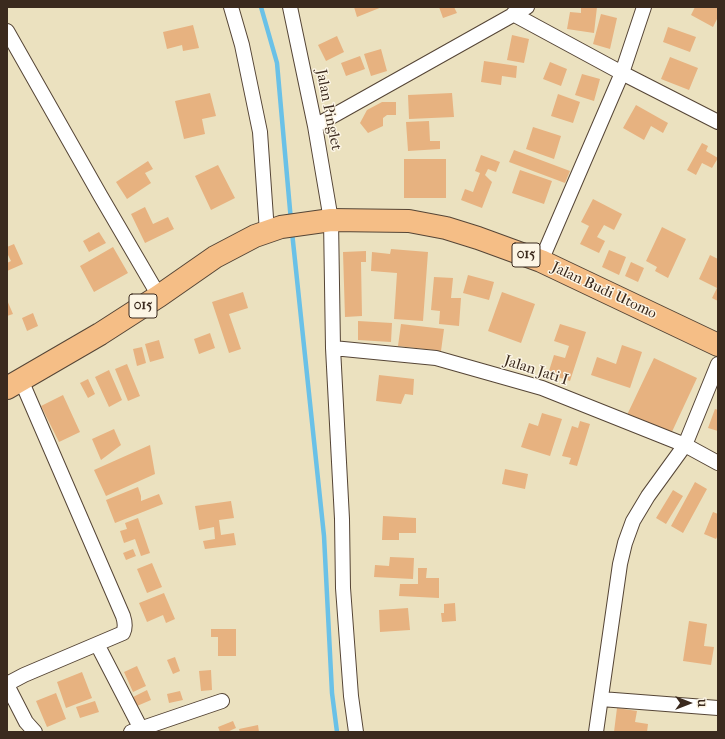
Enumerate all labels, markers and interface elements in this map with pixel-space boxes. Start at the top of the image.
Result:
street label: Jalan Pinglet [311,68,345,152]
road number: 015 [512,243,540,267]
street label: Jalan Budi Utomo [549,259,659,323]
road number: 015 [129,294,157,318]
street label: Jalan Jati I [502,352,570,390]
north arrow [669,683,709,723]
text: U [695,699,708,707]

